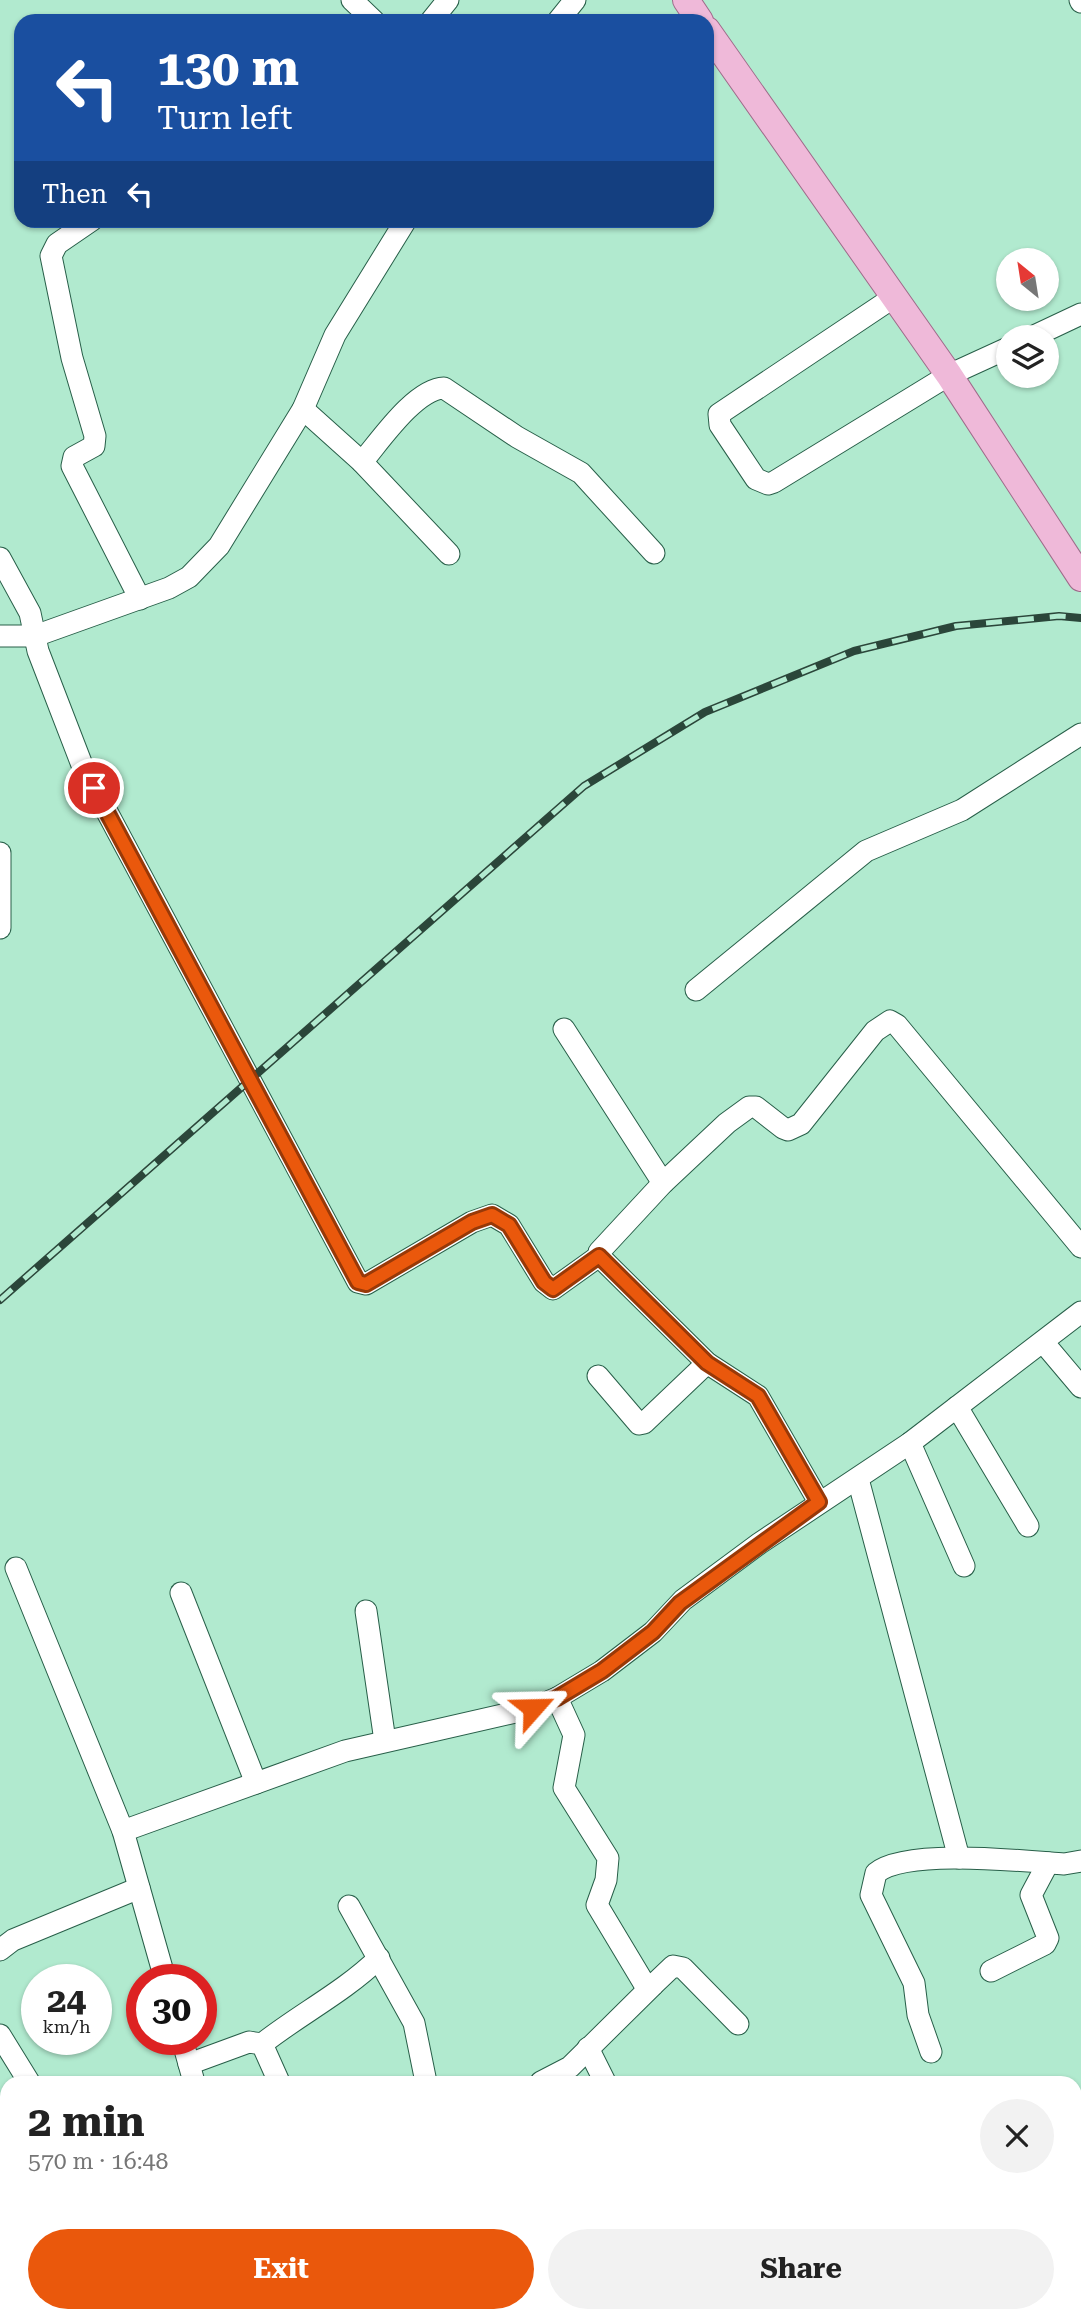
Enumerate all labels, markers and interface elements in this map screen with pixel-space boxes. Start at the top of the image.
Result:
text: 130 m [157,40,299,97]
icon: left [42,42,133,133]
text: Turn left [157,99,292,137]
icon: left [121,175,159,213]
text: Then [42,179,107,209]
north arrow [996,248,1059,312]
map controls [996,248,1059,388]
button: layers [996,325,1059,388]
pin [64,758,124,818]
icon: arrive [75,769,113,807]
position arrow [496,1671,570,1745]
speed limit sign: 30 [126,1964,217,2055]
text: 24 [47,1980,86,2021]
text: km/h [42,2016,91,2037]
text: 2 min [28,2097,145,2146]
button: close [980,2099,1054,2173]
text: 570 m · 16:48 [28,2148,168,2175]
button: Exit [28,2229,534,2309]
button: Share [548,2229,1054,2309]

